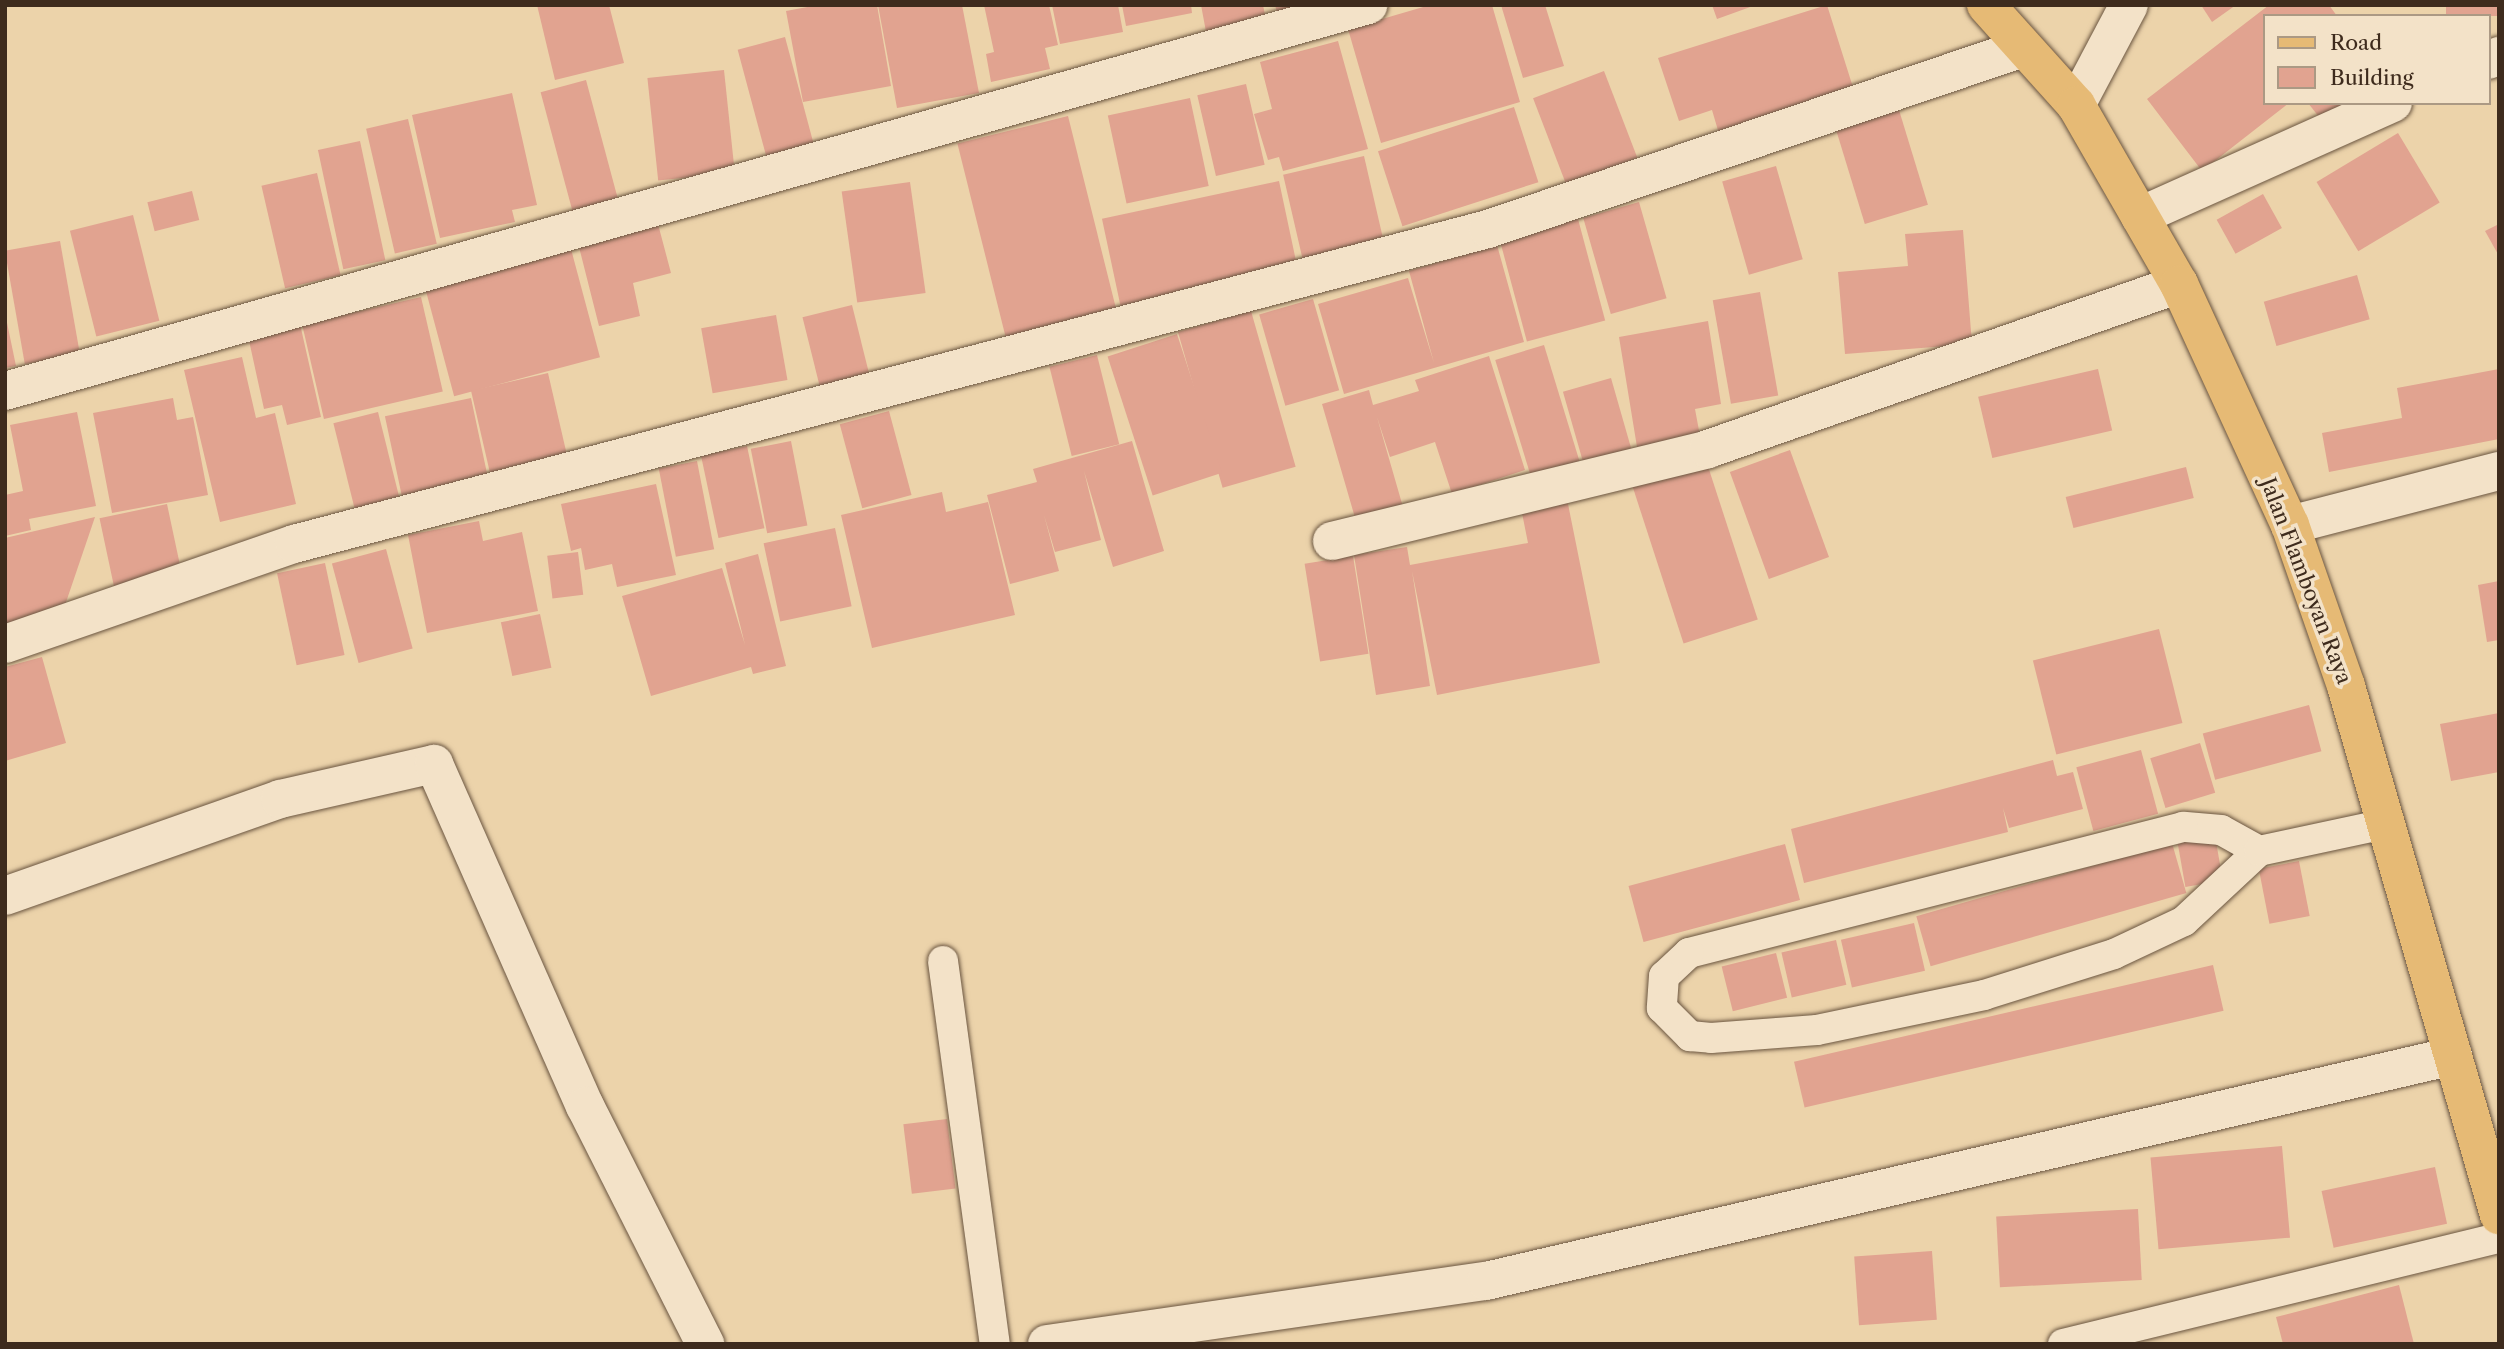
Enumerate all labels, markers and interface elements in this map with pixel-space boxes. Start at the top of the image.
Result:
legend [2262,14,2490,105]
text: Road [2330,30,2382,55]
text: Building [2330,65,2414,90]
street label: Jalan Flamboyan Raya [2255,474,2357,688]

